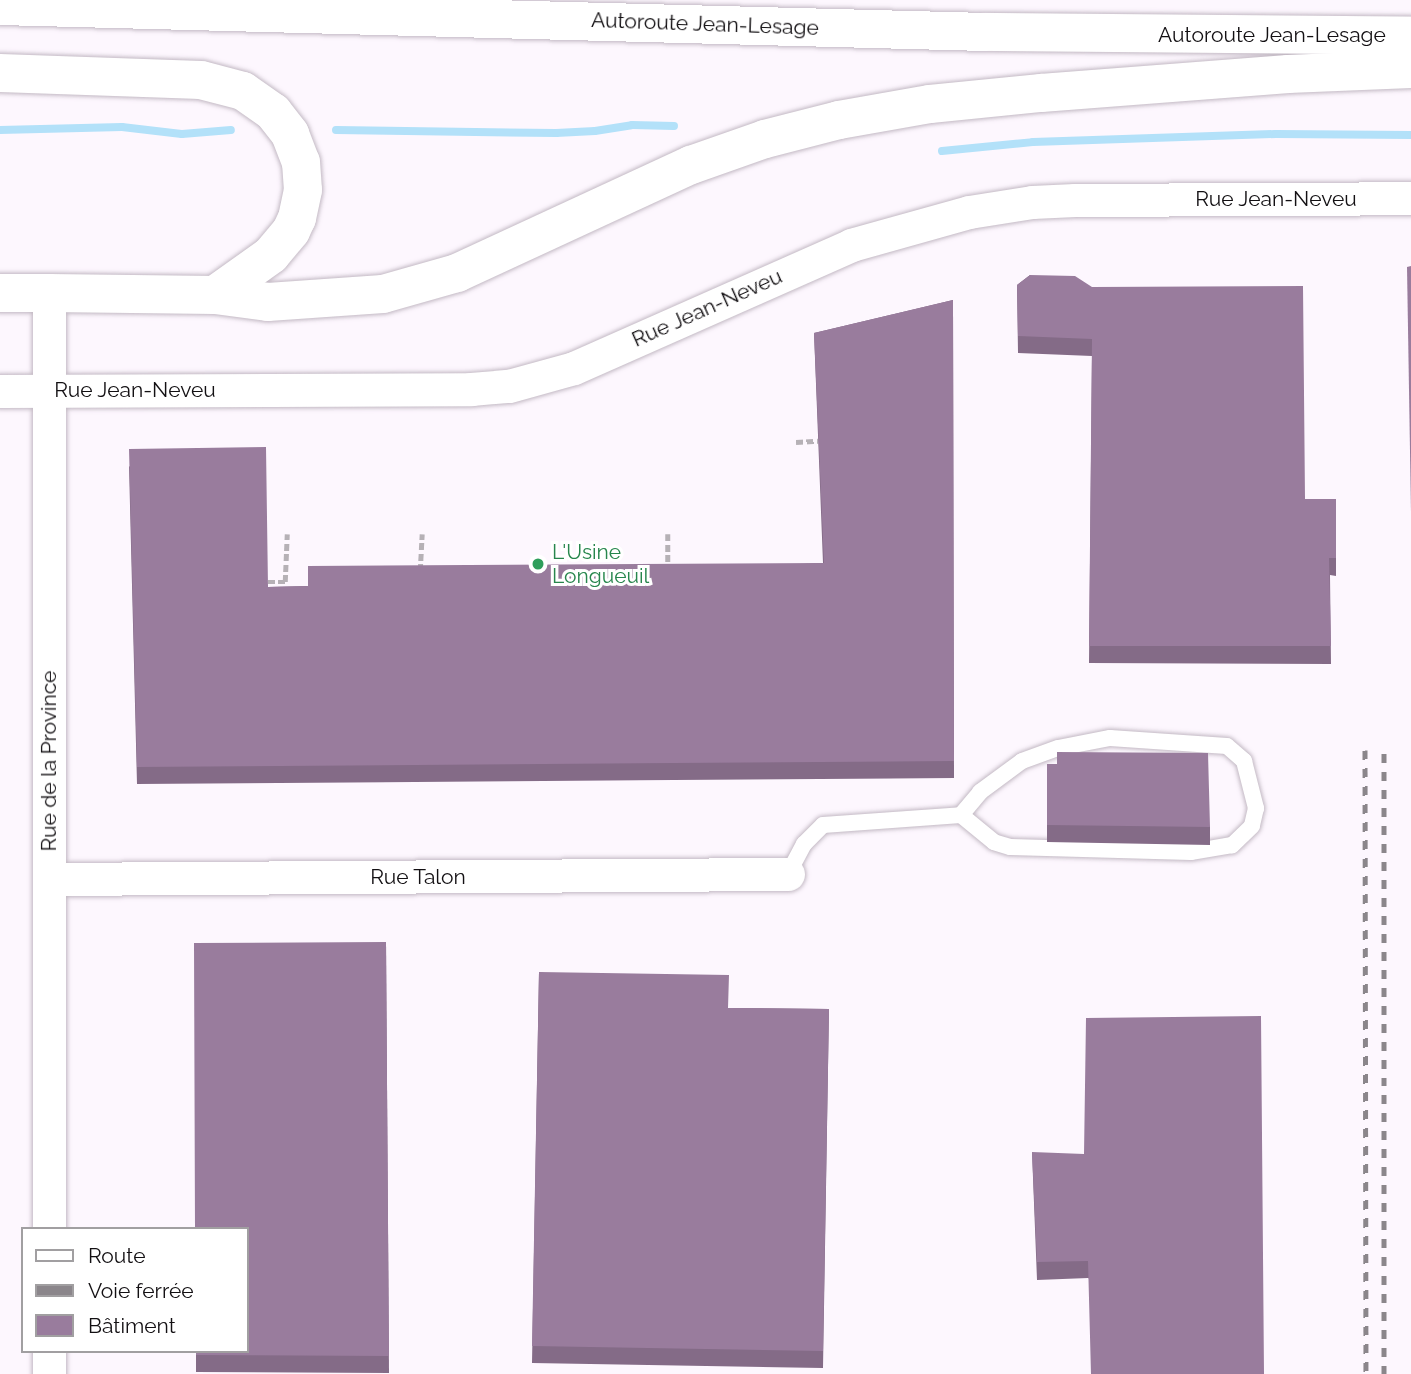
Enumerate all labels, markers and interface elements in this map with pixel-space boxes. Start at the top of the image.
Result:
street label: Autoroute Jean-Lesage [590,7,820,41]
street label: Autoroute Jean-Lesage [1158,22,1386,48]
street label: Rue Jean-Neveu [1195,186,1357,212]
street label: Rue Jean-Neveu [628,264,786,352]
street label: Rue Jean-Neveu [54,377,216,403]
place label: L'Usine Longueuil [552,539,649,589]
marker: L'Usine Longueuil [530,556,546,572]
street label: Rue de la Province [36,671,62,851]
street label: Rue Talon [370,864,466,890]
legend [21,1227,248,1353]
text: Route [88,1243,146,1268]
text: Voie ferrée [88,1278,194,1303]
text: Bâtiment [88,1313,176,1338]

